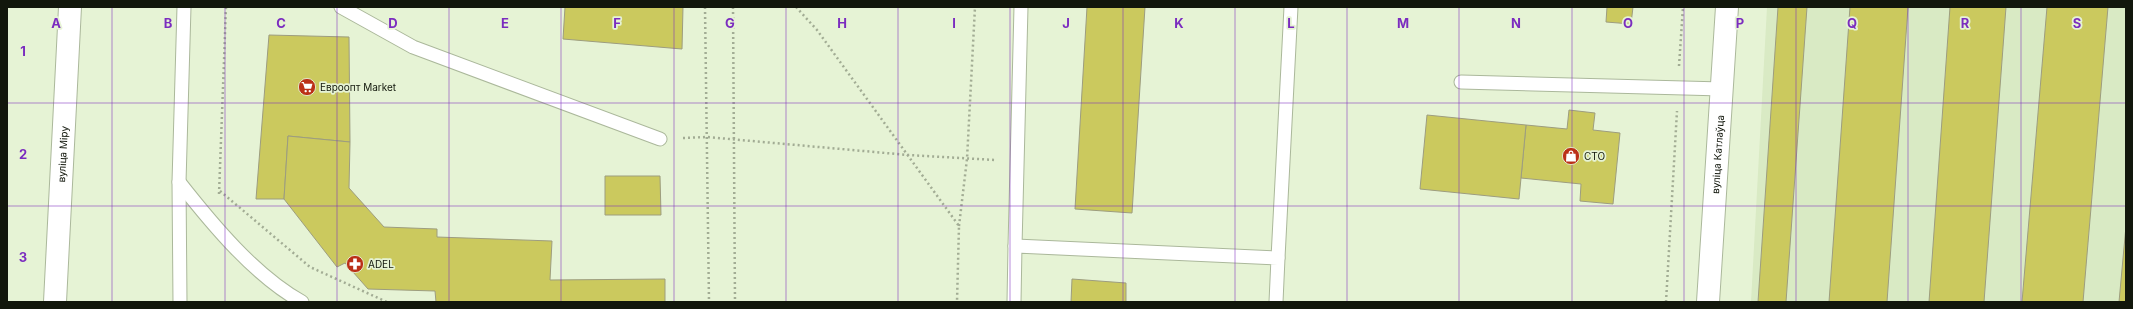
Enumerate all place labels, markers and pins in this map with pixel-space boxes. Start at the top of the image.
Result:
supermarket icon: Евроопт Market [297,77,317,97]
place label: Евроопт Market [320,81,397,93]
shop icon: СТО [1561,146,1581,166]
place label: СТО [1584,150,1605,162]
pharmacy icon: ADEL [345,254,365,274]
place label: ADEL [368,258,394,270]

